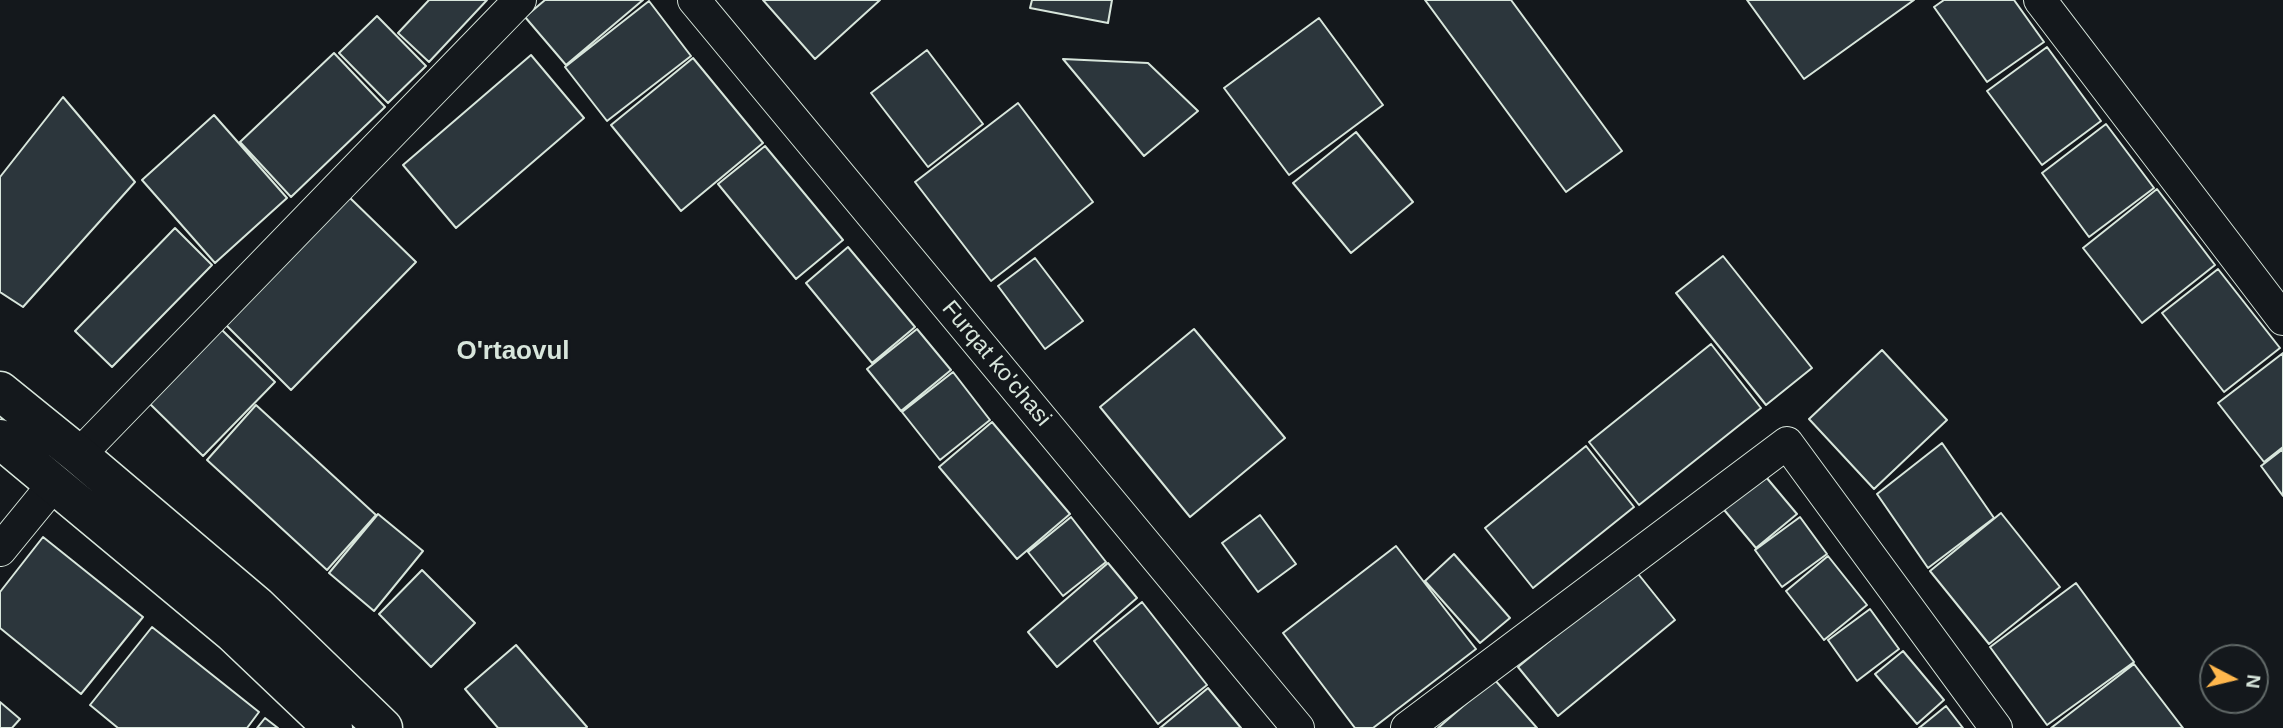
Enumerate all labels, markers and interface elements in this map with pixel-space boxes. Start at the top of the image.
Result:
street label: Furqat ko'chasi [936,296,1056,432]
district label: O'rtaovul [456,336,570,368]
north arrow [2199,644,2269,714]
text: N [2242,673,2265,689]

